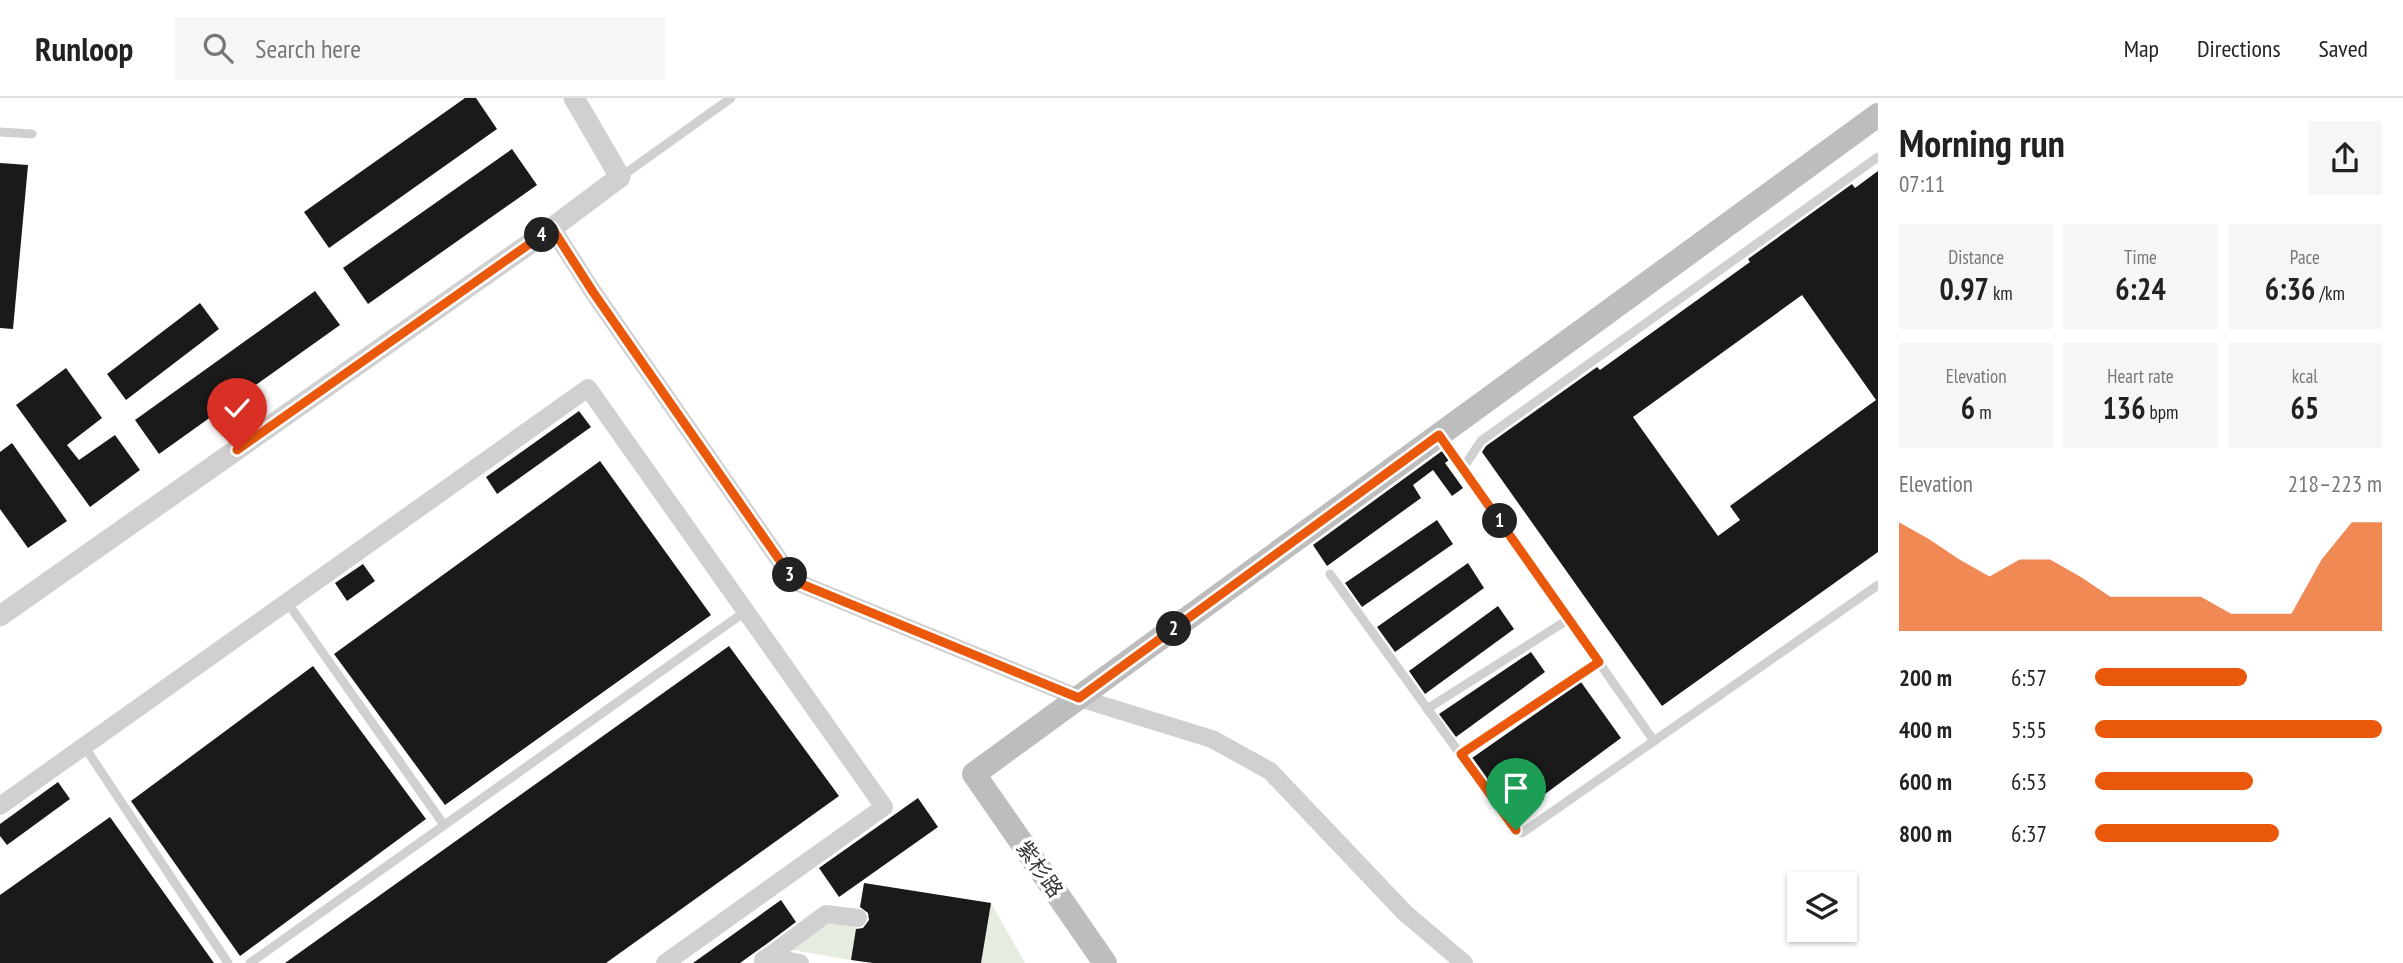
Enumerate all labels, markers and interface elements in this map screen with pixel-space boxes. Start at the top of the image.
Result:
search box [175,17,665,80]
text: Runloop [35,27,133,70]
icon: search [199,29,237,67]
text: Search here [255,32,361,65]
text: Map [2124,33,2159,64]
text: Directions [2197,33,2281,64]
text: Saved [2319,33,2368,64]
text: Morning run [1899,118,2065,167]
button: share [2308,121,2382,195]
text: 07:11 [1899,169,1945,198]
pin: 4 [524,218,560,252]
text: 4 [537,222,546,246]
text: Distance [1948,245,2004,269]
text: Time [2124,245,2157,269]
text: Pace [2290,245,2320,269]
text: 0.97 [1940,269,1989,308]
text: 6:24 [2115,269,2166,308]
text: 6:36 [2265,269,2315,308]
text: km [1989,281,2013,305]
text: /km [2315,281,2345,305]
text: Elevation [1946,364,2007,388]
text: Heart rate [2107,364,2174,388]
text: kcal [2292,364,2318,388]
pin [207,378,267,450]
text: 6 [1961,388,1975,427]
text: 136 [2103,388,2146,427]
text: 65 [2290,388,2319,427]
icon: check [218,389,256,427]
text: m [1975,400,1992,424]
text: bpm [2146,400,2178,424]
text: Elevation [1899,469,1973,498]
text: 218–223 m [2288,469,2382,498]
pin: 1 [1482,504,1518,538]
text: 1 [1495,508,1504,532]
pin: 3 [772,558,808,592]
text: 3 [785,562,794,586]
pin: 2 [1156,612,1192,646]
text: 2 [1169,616,1178,640]
text: 200 m [1899,663,1952,692]
text: 6:57 [2011,663,2047,692]
text: 400 m [1899,715,1952,744]
text: 5:55 [2011,715,2047,744]
pin [1486,758,1546,830]
text: 600 m [1899,767,1952,796]
text: 6:53 [2011,767,2047,796]
icon: arrive [1497,769,1535,807]
text: 800 m [1899,819,1952,848]
text: 6:37 [2011,819,2047,848]
street label: 紫杉路 [1011,835,1069,903]
map controls [1787,872,1857,942]
button: layers [1787,872,1857,942]

